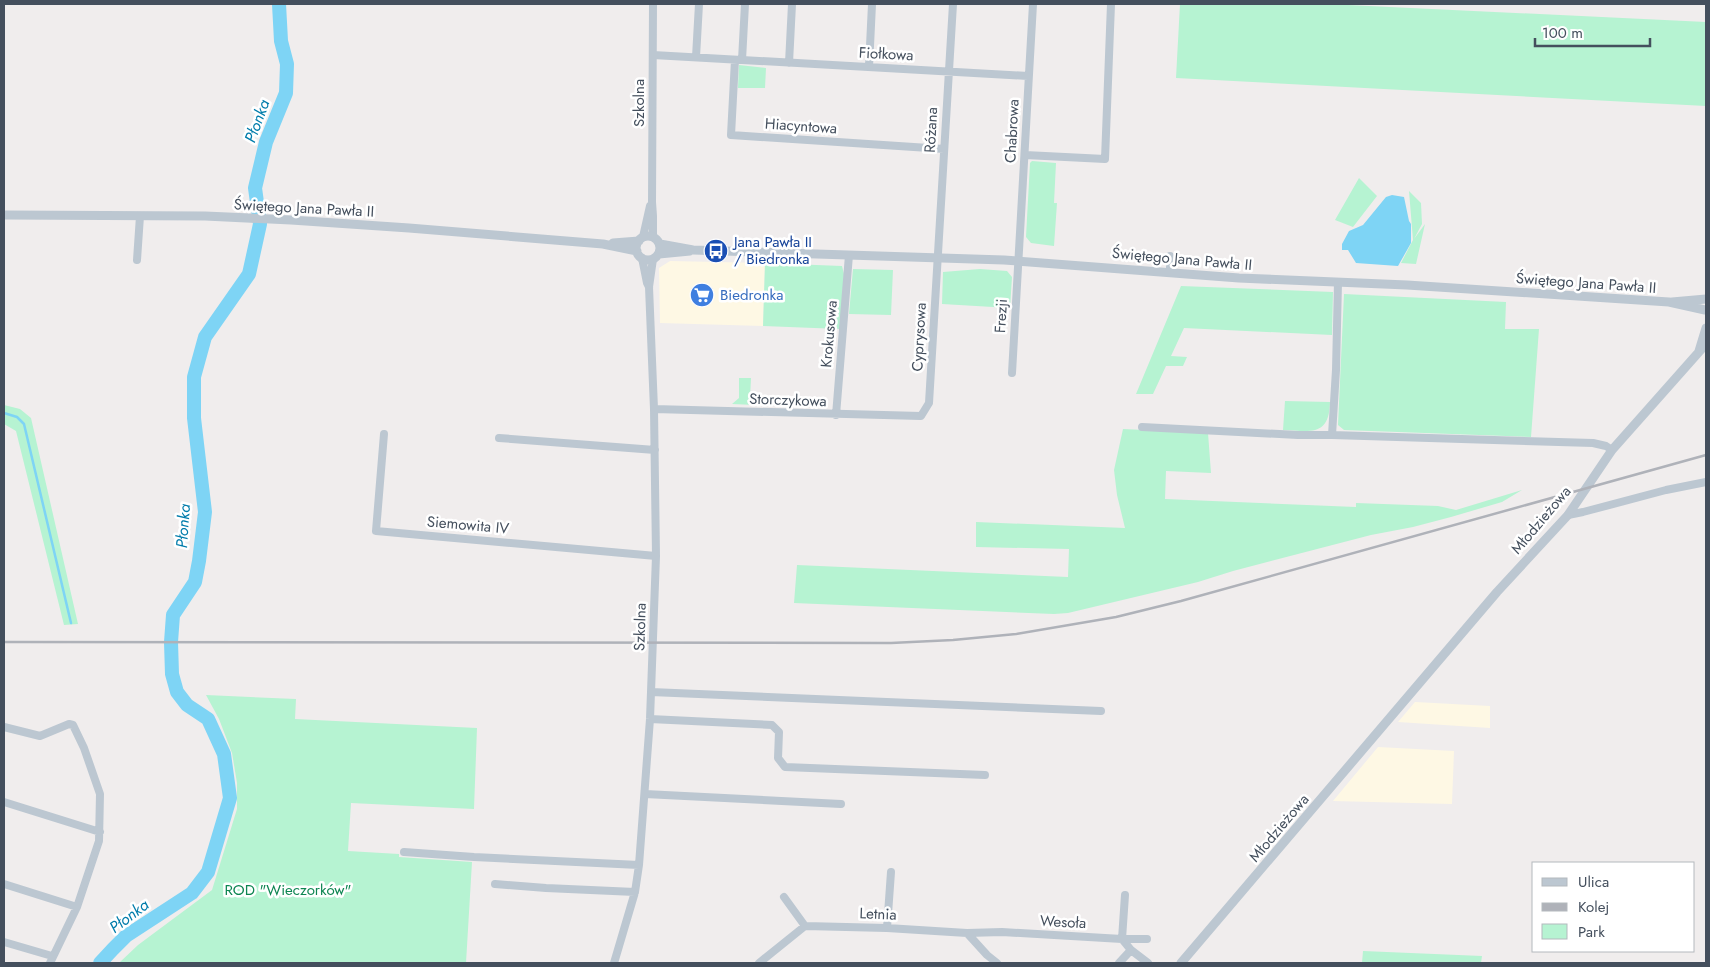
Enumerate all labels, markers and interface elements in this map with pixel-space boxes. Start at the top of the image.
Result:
scale bar [1535,15,1650,47]
text: 100 m [1542,22,1583,44]
street label: Fiołkowa [858,42,914,66]
street label: Szkolna [628,79,650,127]
water label: Płonka [239,96,275,146]
street label: Chabrowa [999,98,1025,164]
street label: Różana [919,107,943,153]
street label: Hiacyntowa [764,112,838,140]
street label: Świętego Jana Pawła II [233,193,375,223]
place label: Jana Pawła II / Biedronka [732,231,812,270]
bus stop icon: Jana Pawła II / Biedronka [703,238,729,264]
street label: Świętego Jana Pawła II [1111,242,1253,276]
street label: Świętego Jana Pawła II [1515,267,1657,299]
supermarket icon: Biedronka [689,282,715,308]
place label: Biedronka [720,284,783,306]
street label: Frezji [989,298,1013,334]
street label: Krokusowa [815,299,843,369]
street label: Cyprysowa [906,302,932,372]
street label: Storczykowa [749,388,827,412]
street label: Młodzieżowa [1506,481,1576,559]
water label: Płonka [170,503,196,549]
street label: Siemowita IV [426,510,510,540]
street label: Szkolna [628,603,652,651]
street label: Młodzieżowa [1244,789,1314,867]
legend [1532,862,1695,952]
text: Ulica [1578,871,1609,893]
park label: ROD "Wieczorków" [224,879,352,901]
water label: Płonka [104,893,154,939]
text: Kolej [1578,896,1609,918]
street label: Letnia [859,902,897,926]
street label: Wesoła [1039,910,1087,934]
text: Park [1578,921,1605,943]

